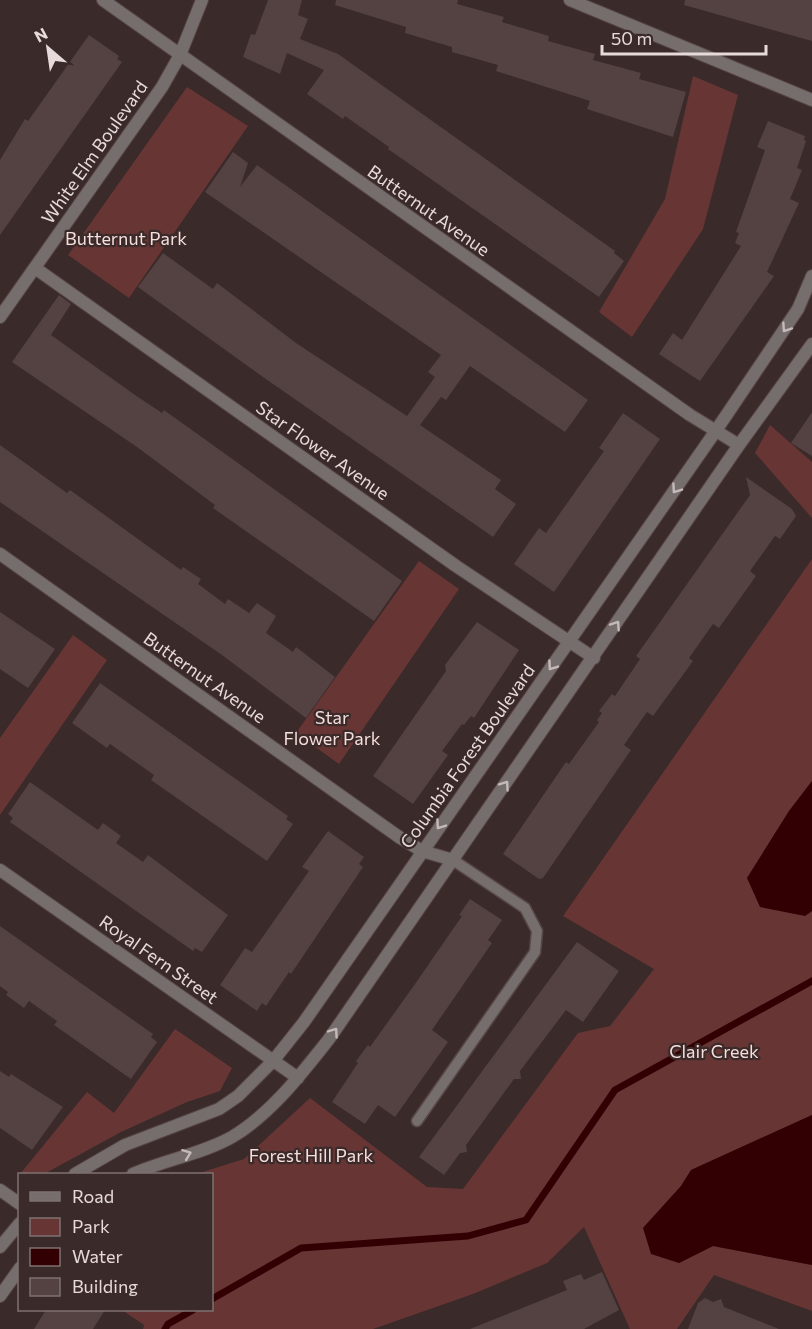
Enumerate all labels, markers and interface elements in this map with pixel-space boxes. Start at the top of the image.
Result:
north arrow [18,18,78,78]
scale bar [602,18,766,56]
text: N [31,23,50,46]
text: 50 m [611,27,652,49]
street label: White Elm Boulevard [36,76,152,228]
street label: Butternut Avenue [364,160,494,260]
park label: Butternut Park [65,227,187,249]
one-way arrow [782,321,793,332]
street label: Star Flower Avenue [252,396,394,504]
one-way arrow [672,482,683,493]
one-way arrow [609,621,620,632]
street label: Butternut Avenue [140,627,270,727]
one-way arrow [548,659,559,670]
street label: Columbia Forest Boulevard [395,660,539,852]
park label: Star Flower Park [283,706,381,749]
one-way arrow [498,781,509,792]
one-way arrow [436,819,447,830]
street label: Royal Fern Street [95,910,223,1008]
one-way arrow [327,1027,338,1038]
park label: Clair Creek [669,1040,759,1062]
park label: Forest Hill Park [249,1144,373,1166]
one-way arrow [181,1148,192,1161]
legend [18,1173,213,1311]
text: Road [72,1185,114,1207]
text: Park [72,1215,110,1237]
text: Water [72,1245,123,1267]
text: Building [72,1275,138,1297]

